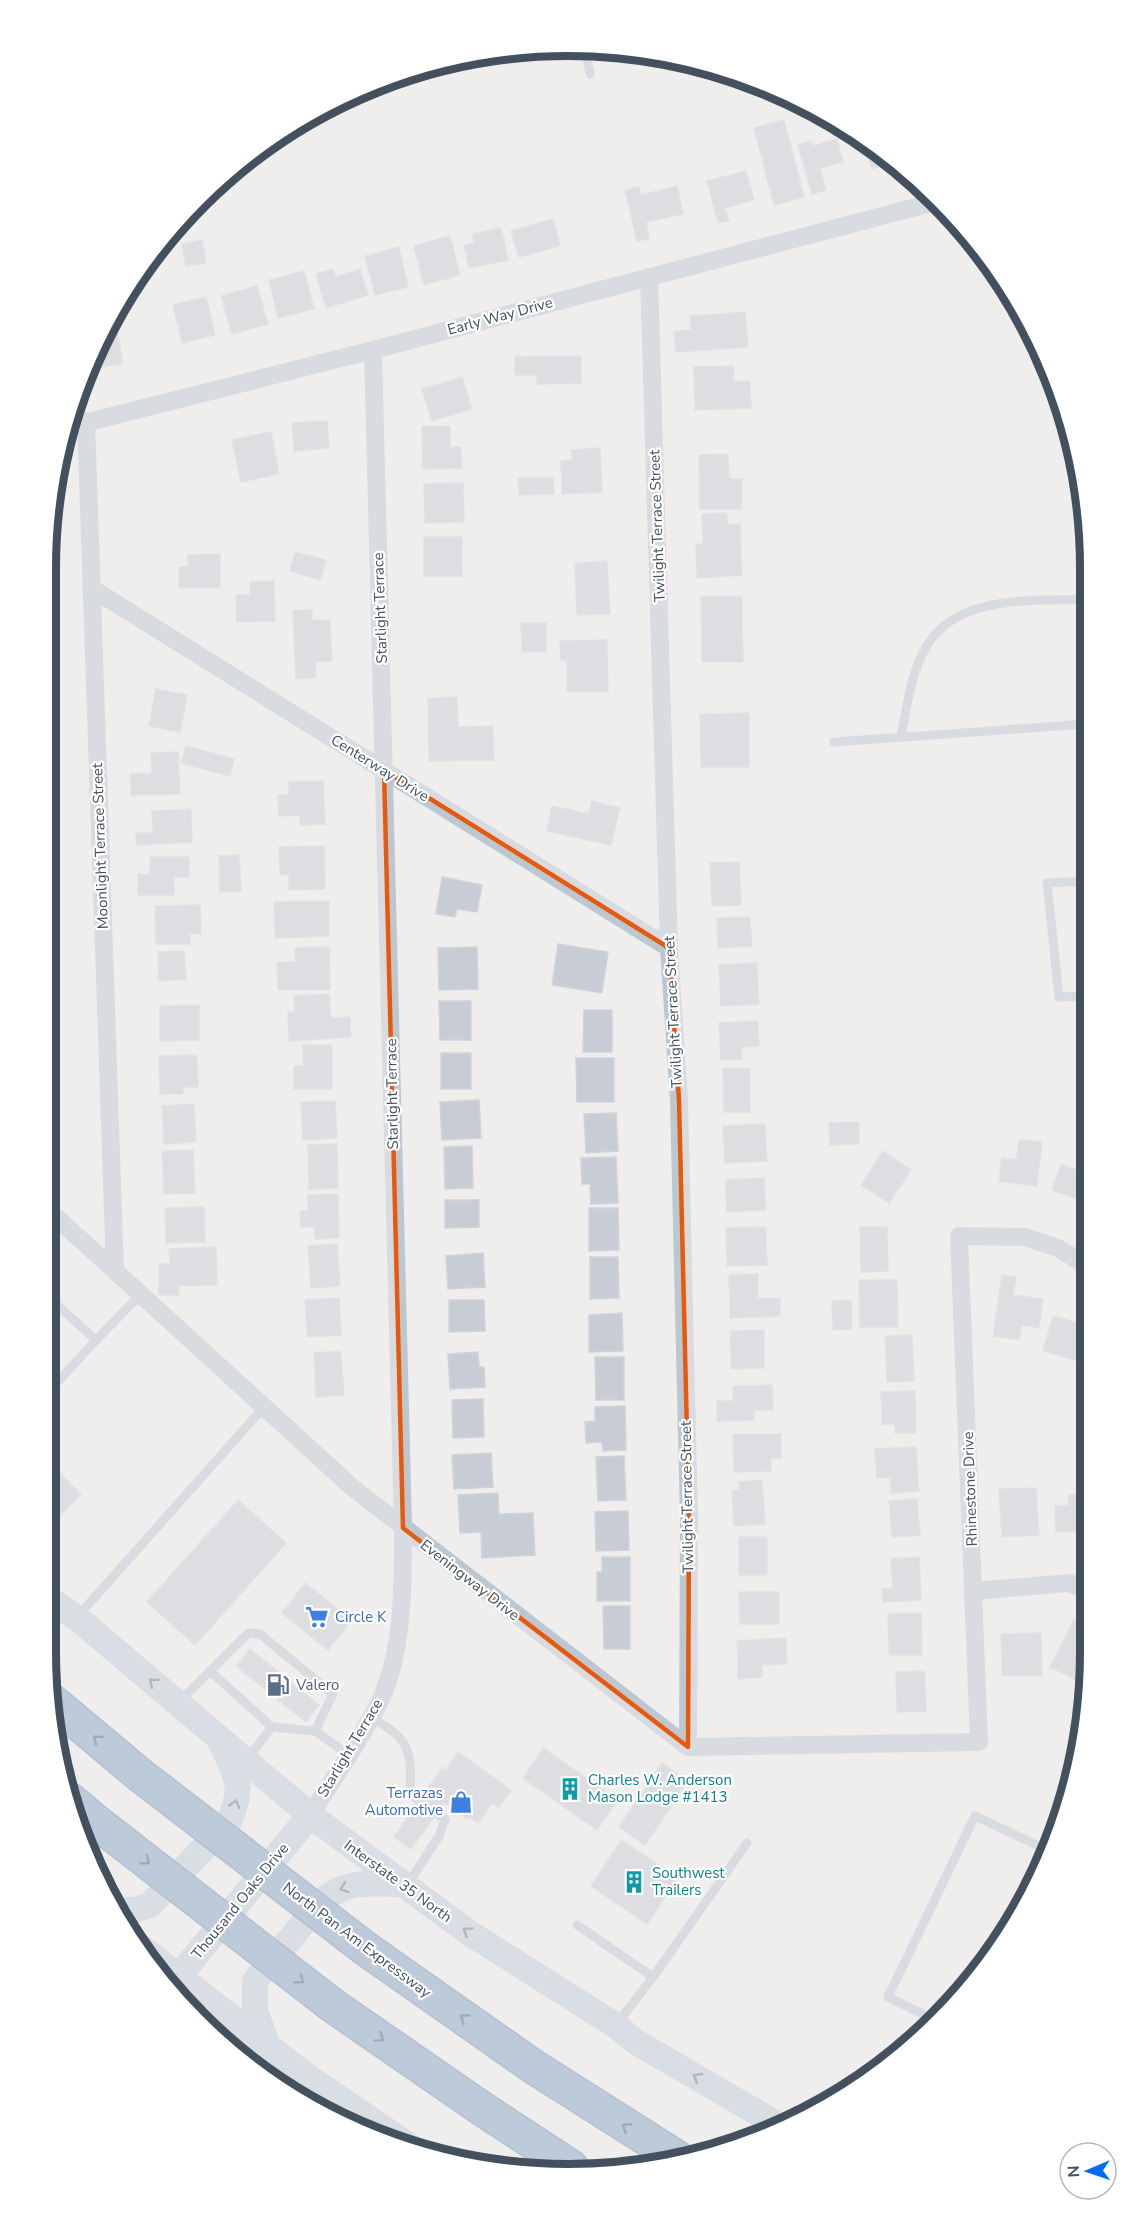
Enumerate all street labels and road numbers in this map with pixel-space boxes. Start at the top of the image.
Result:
street label: Early Way Drive [445,292,555,340]
street label: Twilight Terrace Street [644,449,670,603]
street label: Starlight Terrace [368,552,392,664]
street label: Centerway Drive [327,730,433,806]
street label: Moonlight Terrace Street [87,762,113,930]
street label: Twilight Terrace Street [659,935,687,1089]
street label: Starlight Terrace [381,1038,403,1150]
street label: Twilight Terrace Street [676,1420,698,1573]
street label: Rhinestone Drive [958,1431,982,1547]
street label: Eveningway Drive [416,1535,524,1625]
street label: Starlight Terrace [313,1695,387,1801]
street label: Interstate 35 North [340,1835,456,1927]
street label: Thousand Oaks Drive [187,1839,293,1963]
street label: North Pan Am Expressway [279,1878,435,2003]

